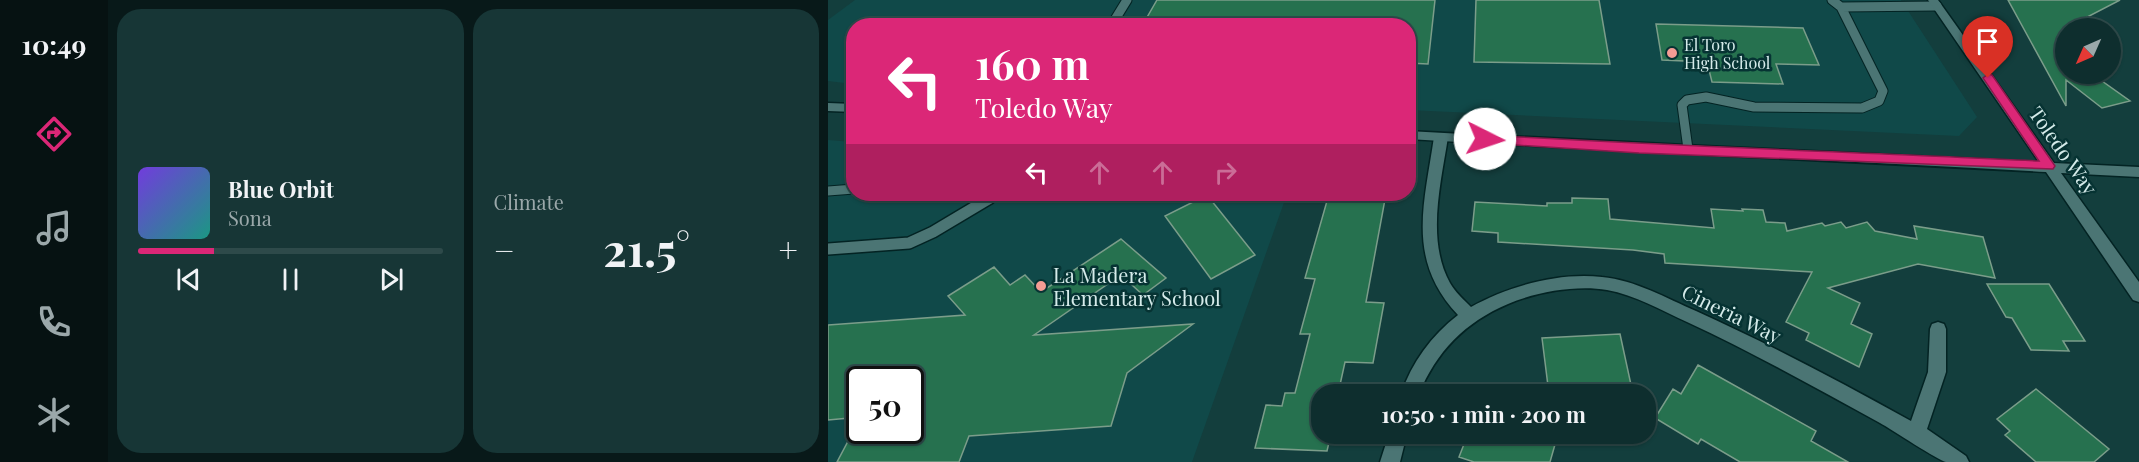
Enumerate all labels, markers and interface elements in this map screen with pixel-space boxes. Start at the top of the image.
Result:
pin [1962,16,2013,78]
north arrow [2055,18,2121,84]
map controls [2055,18,2121,84]
icon: arrive [1971,25,2004,58]
text: 10:49 [22,26,86,62]
place label: El Toro High School [1684,34,1771,73]
text: 160 m [975,35,1090,91]
icon: left [876,42,954,120]
marker: El Toro High School [1665,46,1679,60]
text: Toledo Way [975,89,1113,125]
street label: Toledo Way [2024,101,2104,199]
position arrow [1453,107,1517,171]
icon: directions [33,113,75,155]
icon: left [1020,156,1053,189]
icon: ahead [1083,156,1116,189]
icon: ahead [1146,156,1179,189]
icon: right [1209,156,1242,189]
text: Blue Orbit [228,174,334,204]
text: Climate [494,188,564,215]
text: Sona [228,204,272,231]
icon: music [33,207,75,249]
text: 21.5° [603,218,690,278]
text: − [494,227,515,271]
text: + [779,227,798,271]
place label: La Madera Elementary School [1053,261,1221,311]
icon: previous [172,263,205,296]
icon: pause [274,263,307,296]
icon: next [375,263,408,296]
street label: Cineria Way [1678,277,1786,349]
marker: La Madera Elementary School [1034,279,1048,293]
icon: phone [33,301,75,343]
speed limit sign: 50 [846,366,924,444]
icon: climate [33,394,75,436]
text: 10:50 · 1 min · 200 m [1381,399,1586,429]

